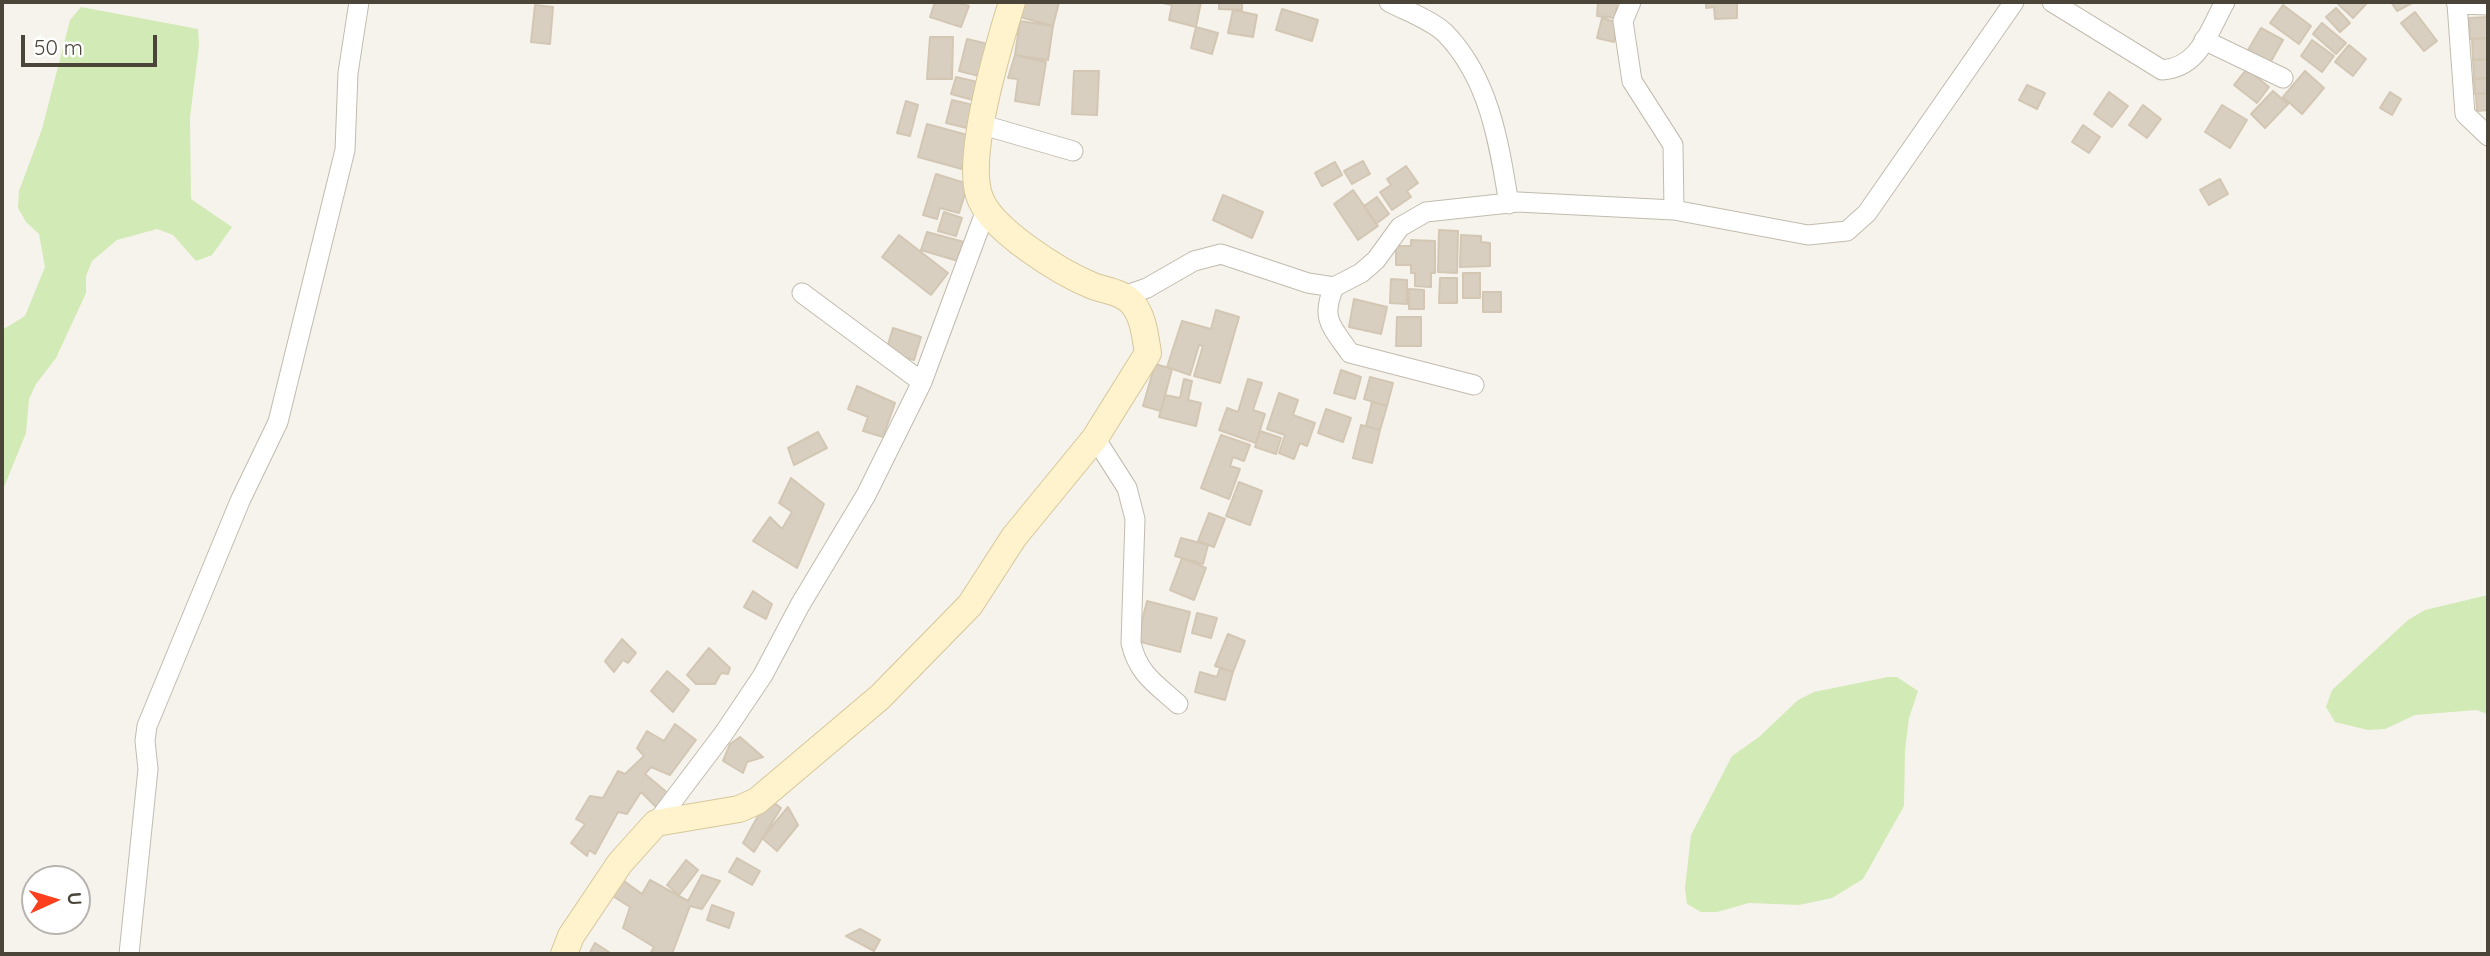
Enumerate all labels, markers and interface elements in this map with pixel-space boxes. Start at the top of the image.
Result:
scale bar [24,21,161,65]
text: 50 m [34,34,83,60]
north arrow [21,865,91,935]
text: U [63,891,87,906]

